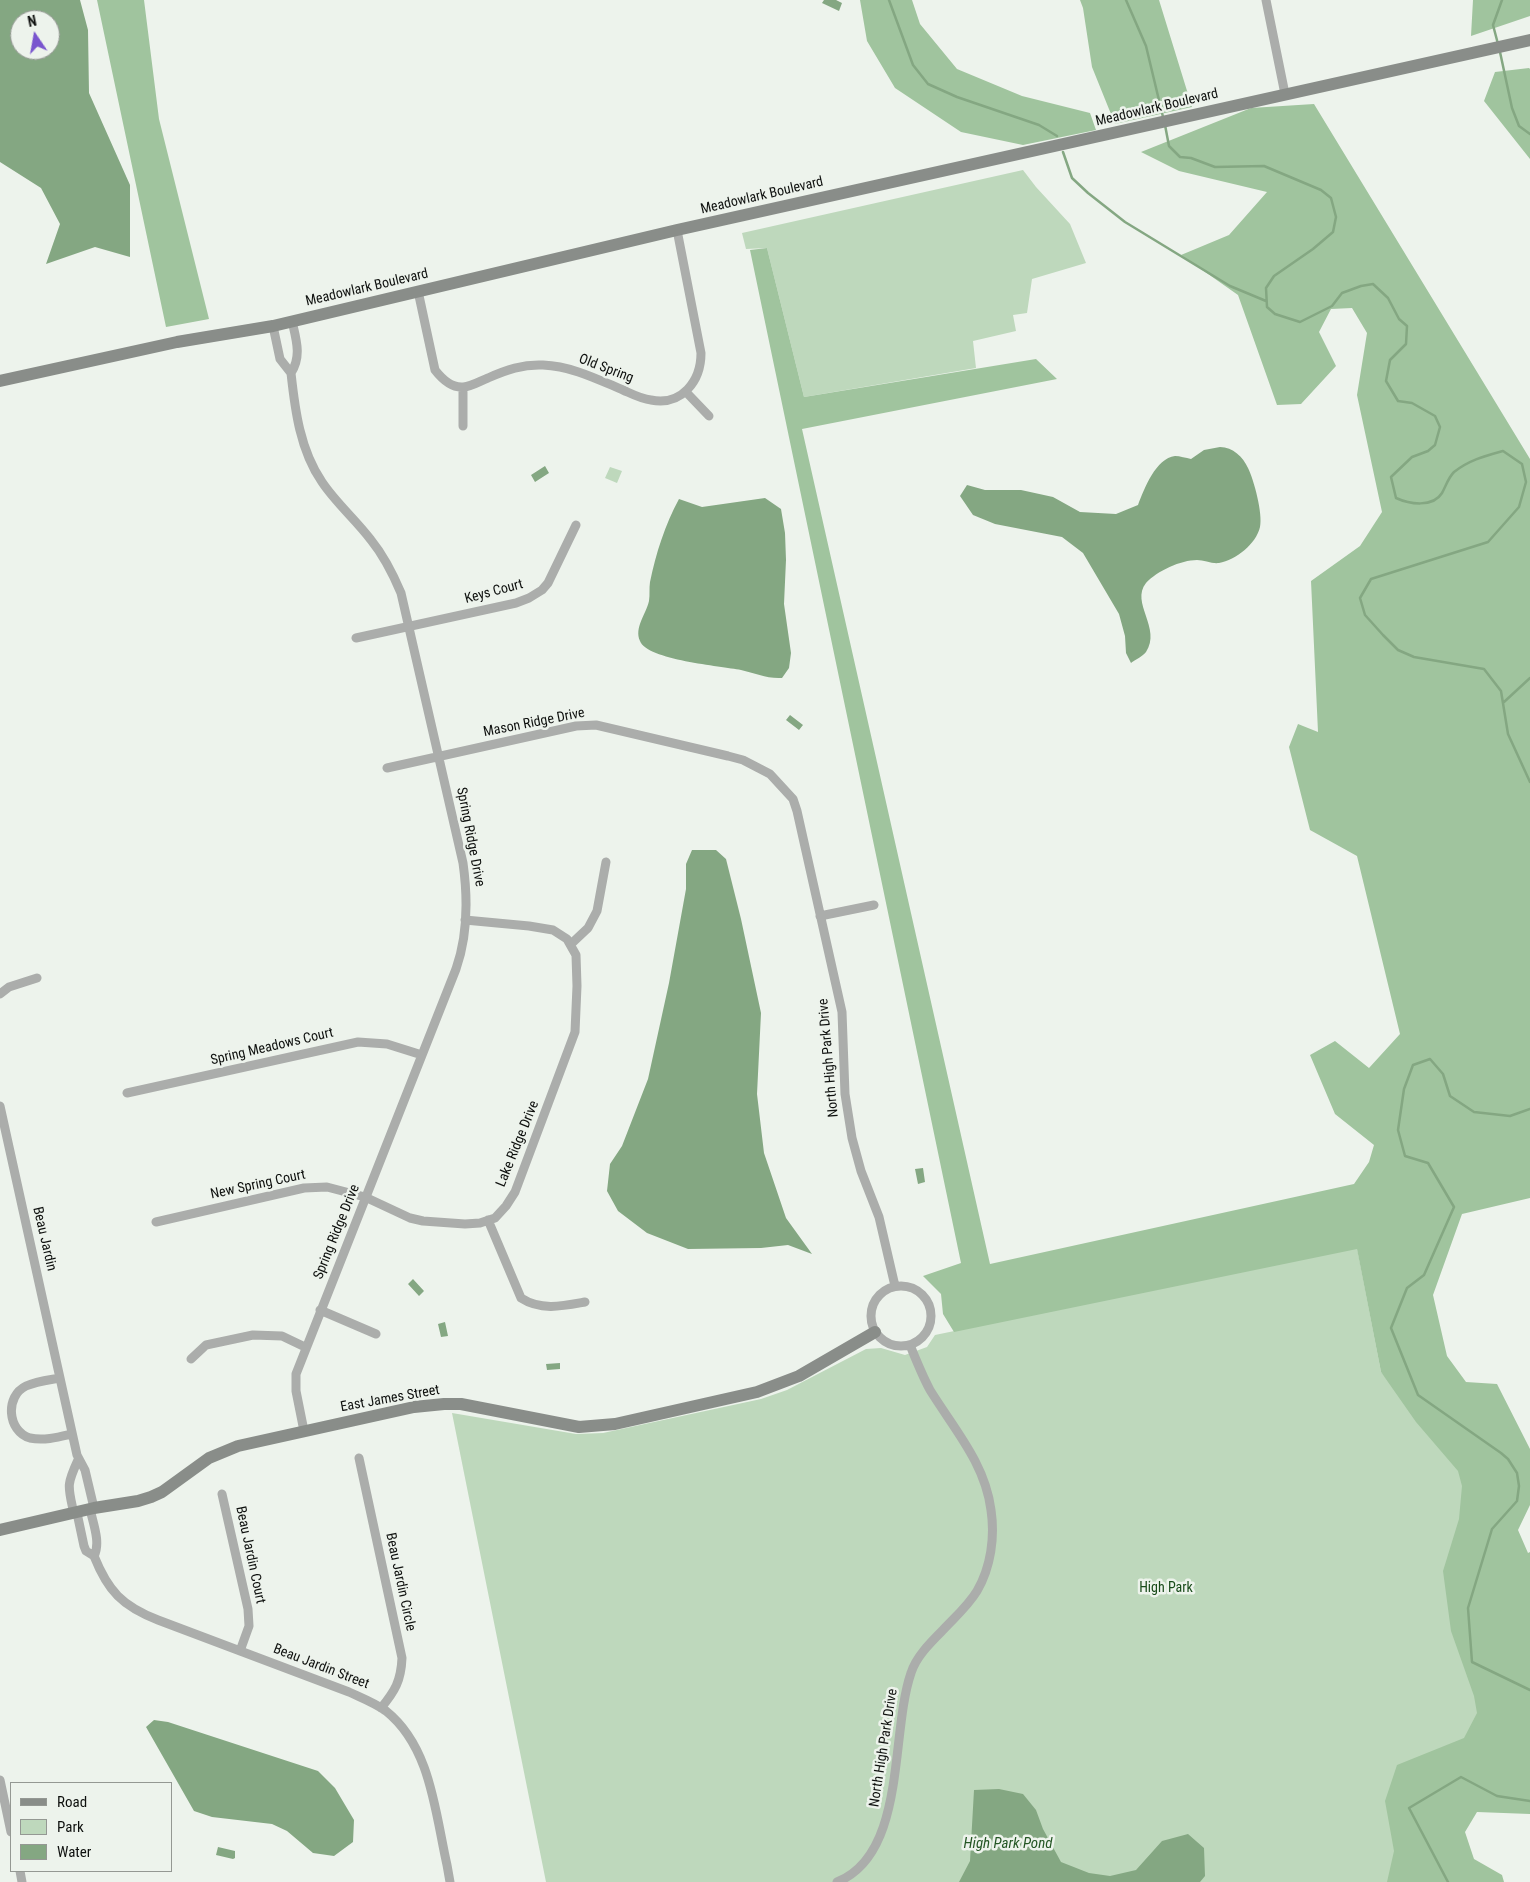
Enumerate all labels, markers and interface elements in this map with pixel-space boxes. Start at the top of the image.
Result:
north arrow [10,10,60,60]
text: N [26,13,38,30]
street label: Meadowlark Boulevard [1094,86,1220,130]
street label: Meadowlark Boulevard [699,174,825,218]
street label: Meadowlark Boulevard [304,266,430,310]
street label: Old Spring [576,351,636,387]
street label: Keys Court [463,576,525,608]
street label: Mason Ridge Drive [482,705,586,741]
street label: Spring Ridge Drive [452,786,488,888]
street label: North High Park Drive [815,998,843,1118]
street label: Spring Meadows Court [209,1025,335,1069]
street label: Lake Ridge Drive [493,1098,543,1190]
street label: New Spring Court [209,1167,307,1203]
street label: Spring Ridge Drive [310,1182,364,1282]
street label: Beau Jardin [28,1205,60,1273]
street label: East James Street [339,1382,441,1416]
street label: Beau Jardin Court [231,1505,269,1605]
street label: Beau Jardin Circle [381,1531,419,1633]
park label: High Park [1139,1580,1193,1596]
street label: Beau Jardin Street [271,1641,371,1693]
street label: North High Park Drive [866,1688,902,1808]
legend [10,1782,172,1872]
text: Road [57,1793,87,1811]
text: Park [57,1818,84,1836]
water label: High Park Pond [964,1835,1052,1853]
text: Water [57,1843,91,1861]

